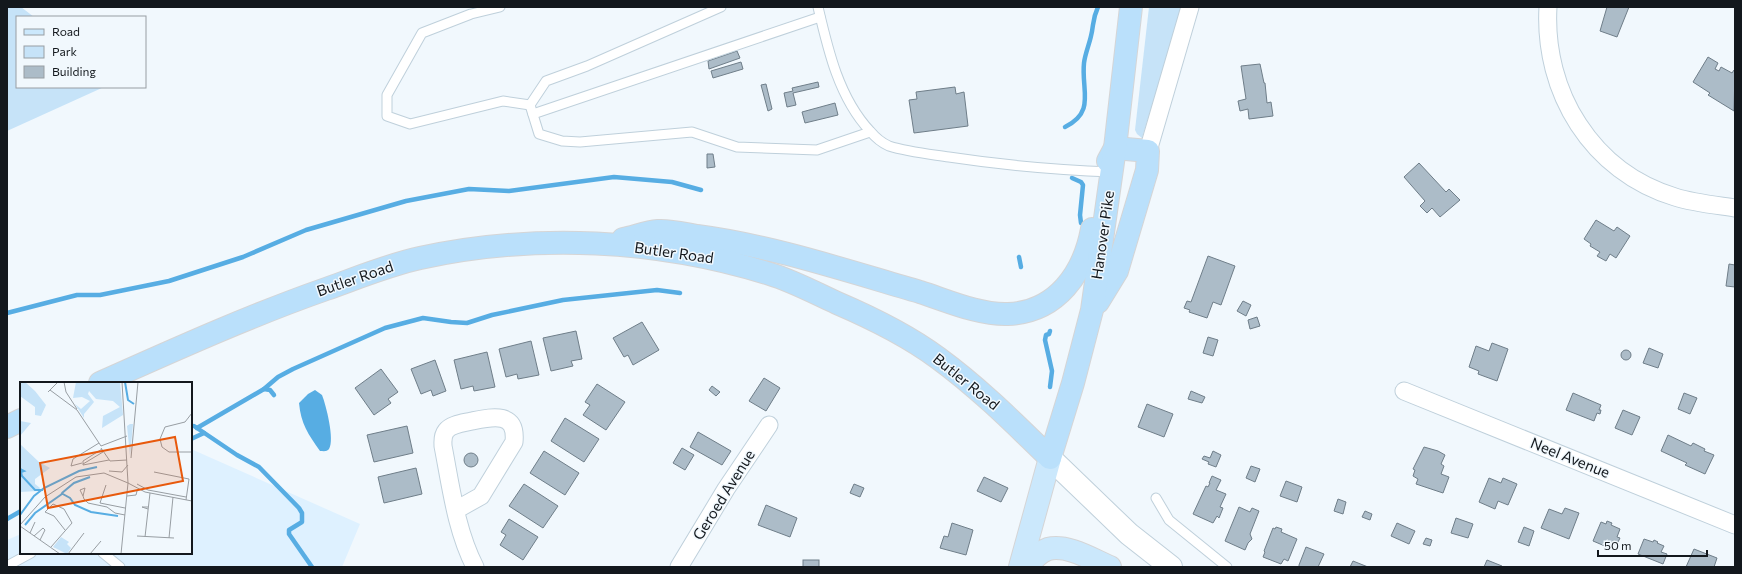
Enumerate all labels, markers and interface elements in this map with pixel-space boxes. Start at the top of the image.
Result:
legend [16,16,146,88]
text: Road [52,24,80,38]
text: Park [52,44,78,58]
text: Building [52,64,96,78]
street label: Hanover Pike [1087,189,1117,280]
street label: Butler Road [633,238,715,266]
street label: Butler Road [314,257,395,300]
street label: Butler Road [930,349,1003,413]
inset map [20,382,192,554]
street label: Neel Avenue [1528,433,1613,481]
street label: Geroed Avenue [688,446,758,543]
scale bar [1598,532,1707,558]
text: 50 m [1604,538,1632,552]

